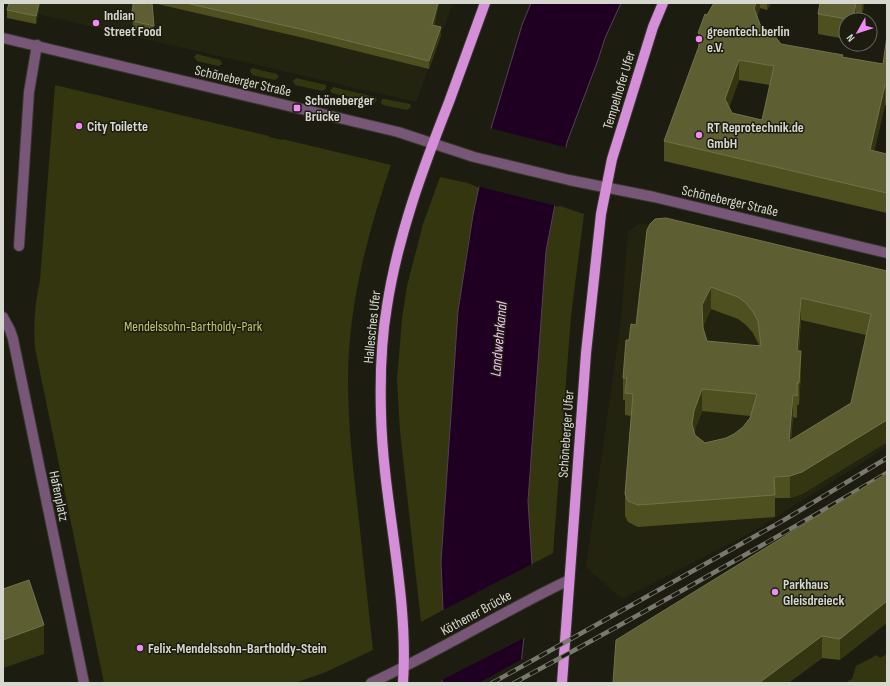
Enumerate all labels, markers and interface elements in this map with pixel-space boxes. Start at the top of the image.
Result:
place label: Indian Street Food [104,7,162,40]
north arrow [838,12,878,52]
marker: Indian Street Food [91,18,101,28]
place label: greentech.berlin e.V. [707,23,790,56]
text: N [844,32,858,44]
marker: greentech.berlin e.V. [694,34,704,44]
street label: Tempelhofer Ufer [599,49,639,131]
street label: Schöneberger Straße [193,62,293,100]
place label: Schöneberger Brücke [305,92,375,125]
marker: Schöneberger Brücke [292,103,302,113]
place label: City Toilette [87,118,148,135]
place label: RT Reprotechnik.de GmbH [707,119,804,152]
marker: City Toilette [74,121,84,131]
marker: RT Reprotechnik.de GmbH [694,130,704,140]
street label: Schöneberger Straße [680,182,780,220]
street label: Hallesches Ufer [360,290,384,364]
water label: Landwehrkanal [486,300,512,377]
park label: Mendelssohn-Bartholdy-Park [124,318,263,335]
street label: Schöneberger Ufer [554,390,578,478]
street label: Hafenplatz [45,469,73,523]
place label: Parkhaus Gleisdreieck [783,576,844,609]
street label: Köthener Brücke [438,587,514,639]
marker: Parkhaus Gleisdreieck [770,587,780,597]
place label: Felix-Mendelssohn-Bartholdy-Stein [148,640,327,657]
marker: Felix-Mendelssohn-Bartholdy-Stein [135,643,145,653]

